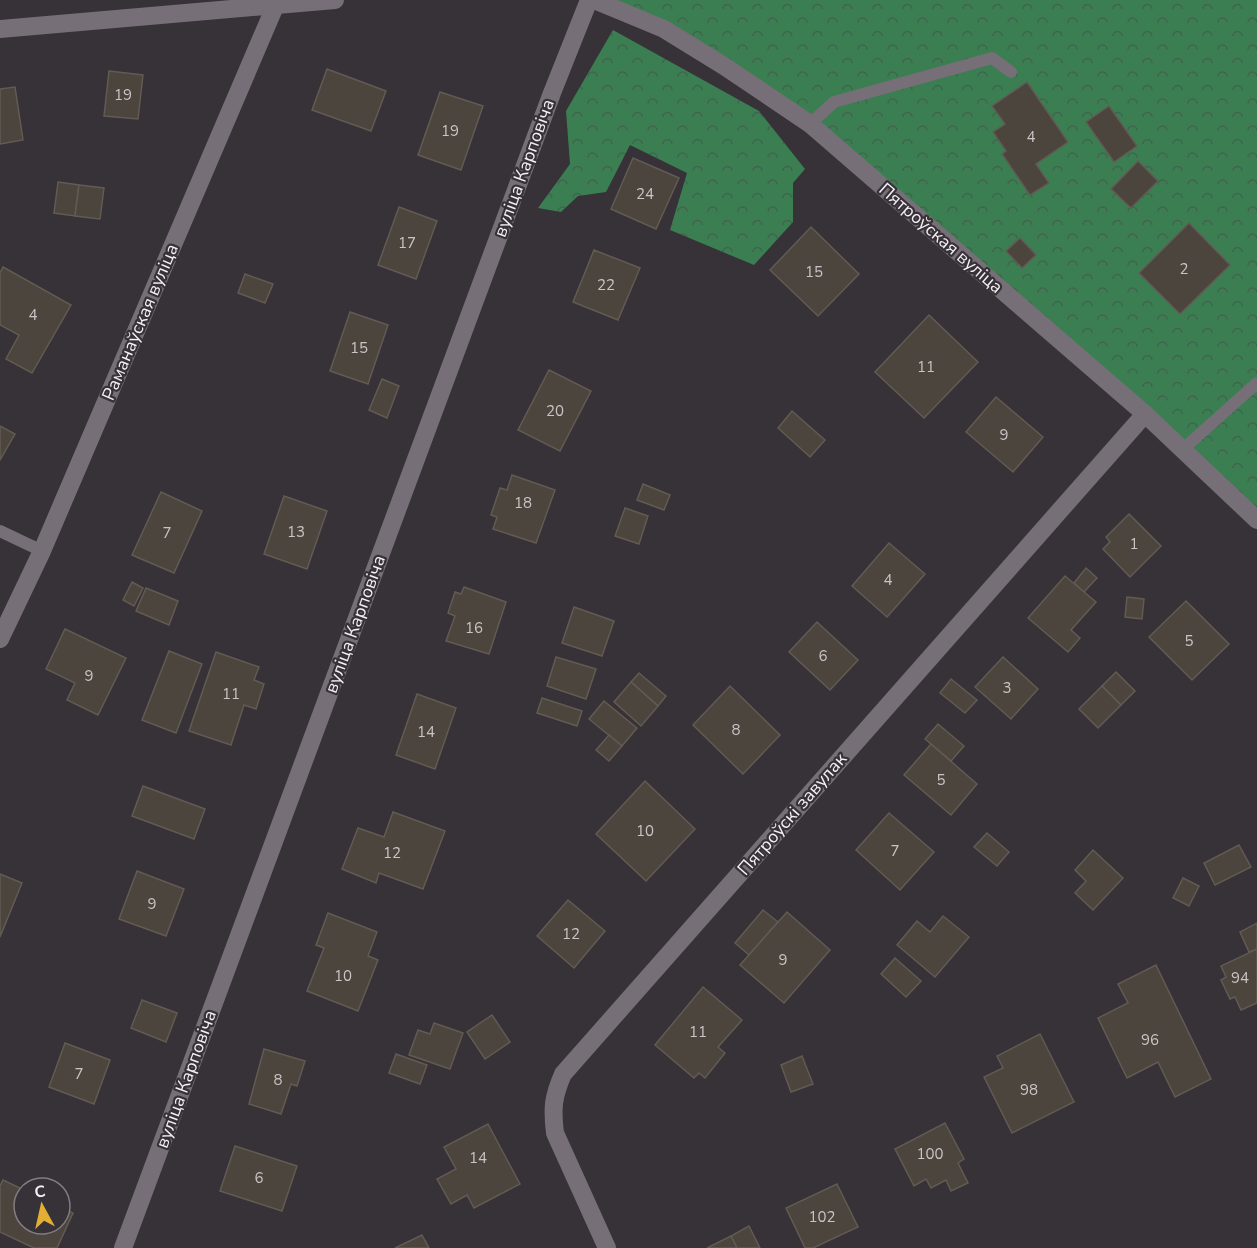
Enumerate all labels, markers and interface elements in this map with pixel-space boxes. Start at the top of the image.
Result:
house number: 19 [114,85,132,105]
street label: вуліца Карповіча [488,96,560,240]
house number: 19 [441,121,459,141]
house number: 4 [1026,127,1036,147]
street label: Пятроўская вуліца [874,177,1008,299]
house number: 24 [636,184,654,204]
house number: 17 [398,233,416,253]
street label: Раманаўская вуліца [96,240,184,404]
house number: 2 [1179,259,1189,279]
house number: 15 [805,262,823,282]
house number: 22 [597,275,615,295]
house number: 4 [28,305,38,325]
house number: 15 [350,338,368,358]
house number: 11 [917,357,935,377]
house number: 20 [546,401,564,421]
house number: 9 [999,425,1009,445]
house number: 18 [514,493,532,513]
house number: 13 [287,522,305,542]
house number: 7 [162,523,172,543]
house number: 1 [1129,534,1139,554]
street label: вуліца Карповіча [319,552,391,696]
house number: 4 [883,570,893,590]
house number: 16 [465,618,483,638]
house number: 5 [1184,631,1194,651]
house number: 6 [818,646,828,666]
house number: 9 [84,666,94,686]
house number: 3 [1002,678,1012,698]
house number: 11 [222,684,240,704]
house number: 8 [731,720,741,740]
house number: 14 [417,722,435,742]
street label: Пятроўскі завулак [732,747,852,880]
house number: 5 [936,770,946,790]
house number: 10 [636,821,654,841]
house number: 7 [890,841,900,861]
house number: 12 [383,843,401,863]
house number: 9 [147,894,157,914]
house number: 12 [562,924,580,944]
house number: 9 [778,950,788,970]
house number: 10 [334,966,352,986]
house number: 94 [1231,968,1249,988]
street label: вуліца Карповіча [150,1007,222,1151]
house number: 11 [689,1022,707,1042]
house number: 96 [1141,1030,1159,1050]
house number: 7 [74,1064,84,1084]
house number: 8 [273,1070,283,1090]
house number: 98 [1020,1080,1038,1100]
house number: 100 [916,1144,944,1164]
house number: 14 [469,1148,487,1168]
house number: 6 [254,1168,264,1188]
north arrow [12,1176,72,1236]
text: С [33,1180,47,1204]
house number: 102 [808,1207,836,1227]

